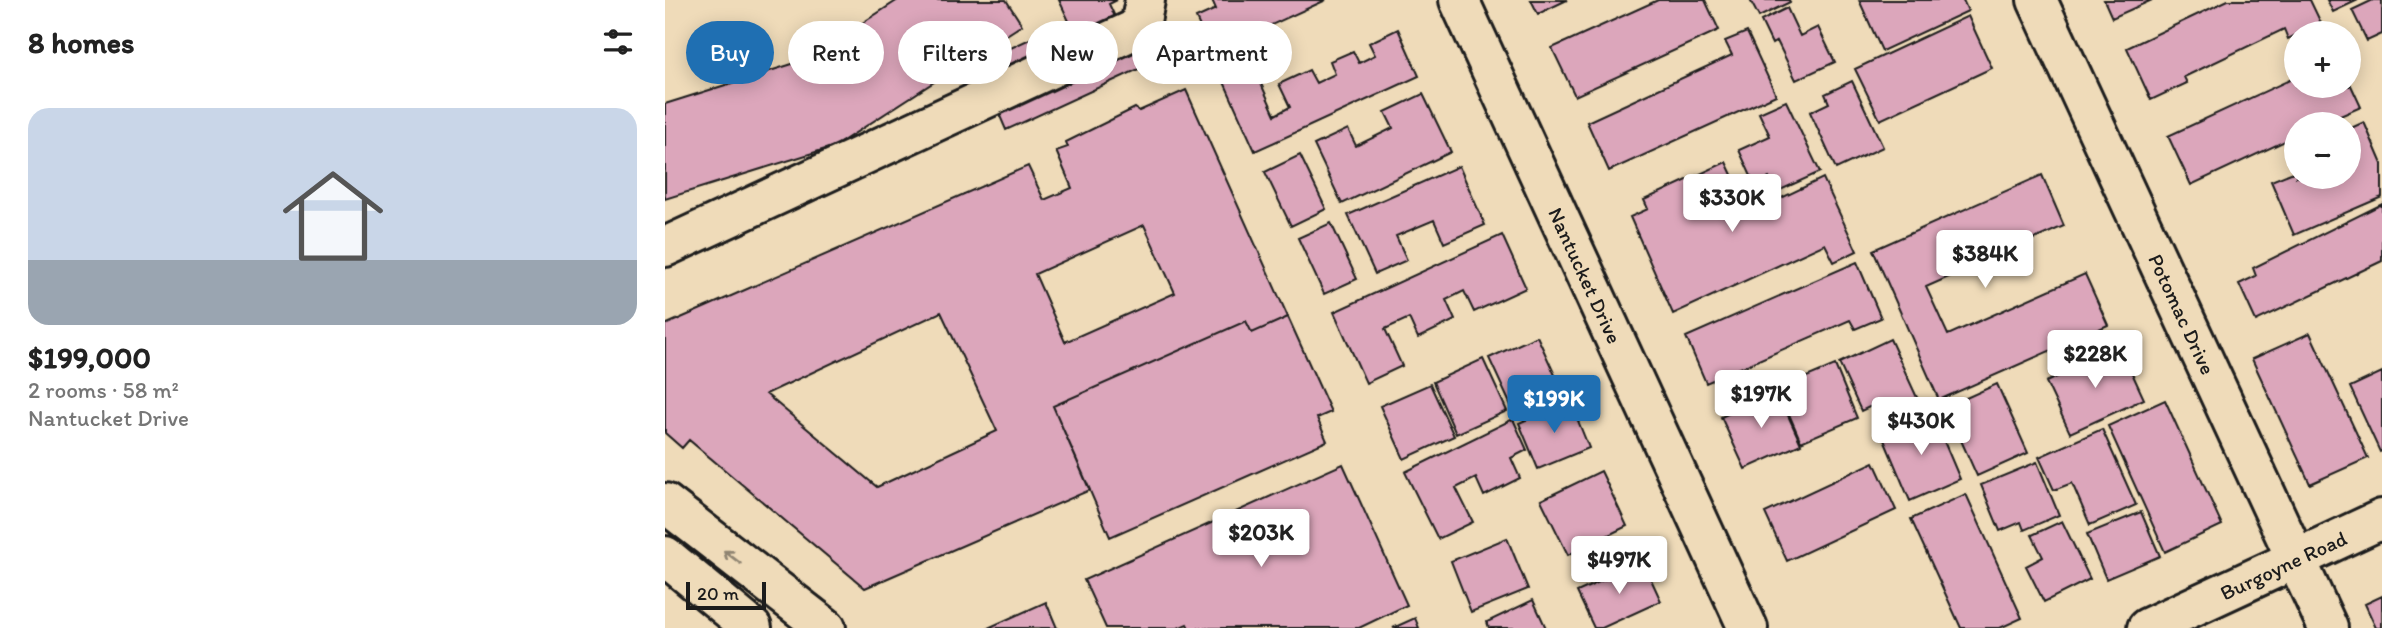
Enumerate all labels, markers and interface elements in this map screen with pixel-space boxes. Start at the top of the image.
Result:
chip: Buy [686,21,774,84]
chip: Rent [788,21,884,84]
chip: Filters [898,21,1012,84]
chip: New [1026,21,1118,84]
chip: Apartment [1132,21,1292,84]
map controls [2284,21,2361,189]
button: + [2284,21,2361,98]
icon: filters [599,23,637,61]
text: 8 homes [28,24,135,61]
button: − [2284,112,2361,189]
icon: home [270,153,396,279]
pin: $330K [1683,174,1781,234]
text: $330K [1699,183,1765,211]
street label: Nantucket Drive [1544,203,1628,347]
pin: $384K [1936,230,2034,290]
text: $384K [1952,239,2018,267]
street label: Potomac Drive [2144,250,2221,378]
pin: $228K [2046,330,2144,390]
text: $199,000 [28,339,151,376]
text: $228K [2063,339,2127,367]
pin: $197K [1712,370,1810,430]
text: 2 rooms · 58 m² [28,376,179,404]
pin: $199K [1505,376,1603,435]
text: $197K [1731,379,1791,407]
text: $199K [1523,384,1585,412]
pin: $430K [1872,398,1970,457]
text: Nantucket Drive [28,404,189,432]
text: $430K [1888,406,1954,434]
pin: $203K [1212,510,1310,569]
text: $203K [1228,518,1294,546]
street label: Burgoyne Road [2216,525,2350,605]
pin: $497K [1570,536,1668,596]
text: $497K [1587,545,1651,573]
one-way arrow [724,549,742,564]
scale bar [686,579,767,611]
text: 20 m [697,582,739,605]

